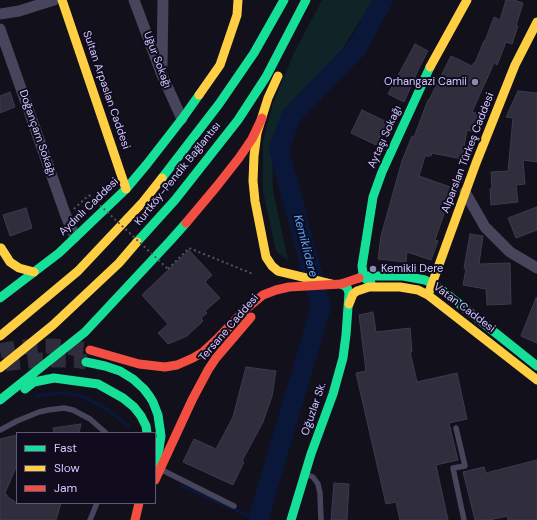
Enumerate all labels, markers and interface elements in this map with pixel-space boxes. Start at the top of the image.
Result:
street label: Sultan Arpaslan Caddesi [80,29,132,151]
street label: Uğur Sokağı [140,30,174,90]
place label: Orhangazi Camii [384,75,467,89]
marker: Orhangazi Camii [470,77,480,87]
street label: Doğançam Sokağı [16,88,58,178]
street label: Alparslan Türkeş Caddesi [439,91,497,215]
street label: Aytaşı Sokağı [365,104,405,170]
street label: Kurtköy-Pendik Bağlantısı [132,120,224,228]
street label: Aydınlı Caddesi [56,175,122,239]
water label: Kemiklidere [290,213,320,279]
place label: Kemikli Dere [381,262,443,276]
marker: Kemikli Dere [368,264,378,274]
street label: Vatan Caddesi [430,280,498,336]
street label: Tersane Caddesi [196,292,262,364]
street label: Oğuzlar Sk. [299,381,329,437]
legend [16,432,156,504]
text: Fast [54,440,77,456]
text: Slow [54,460,80,476]
text: Jam [54,480,77,496]

